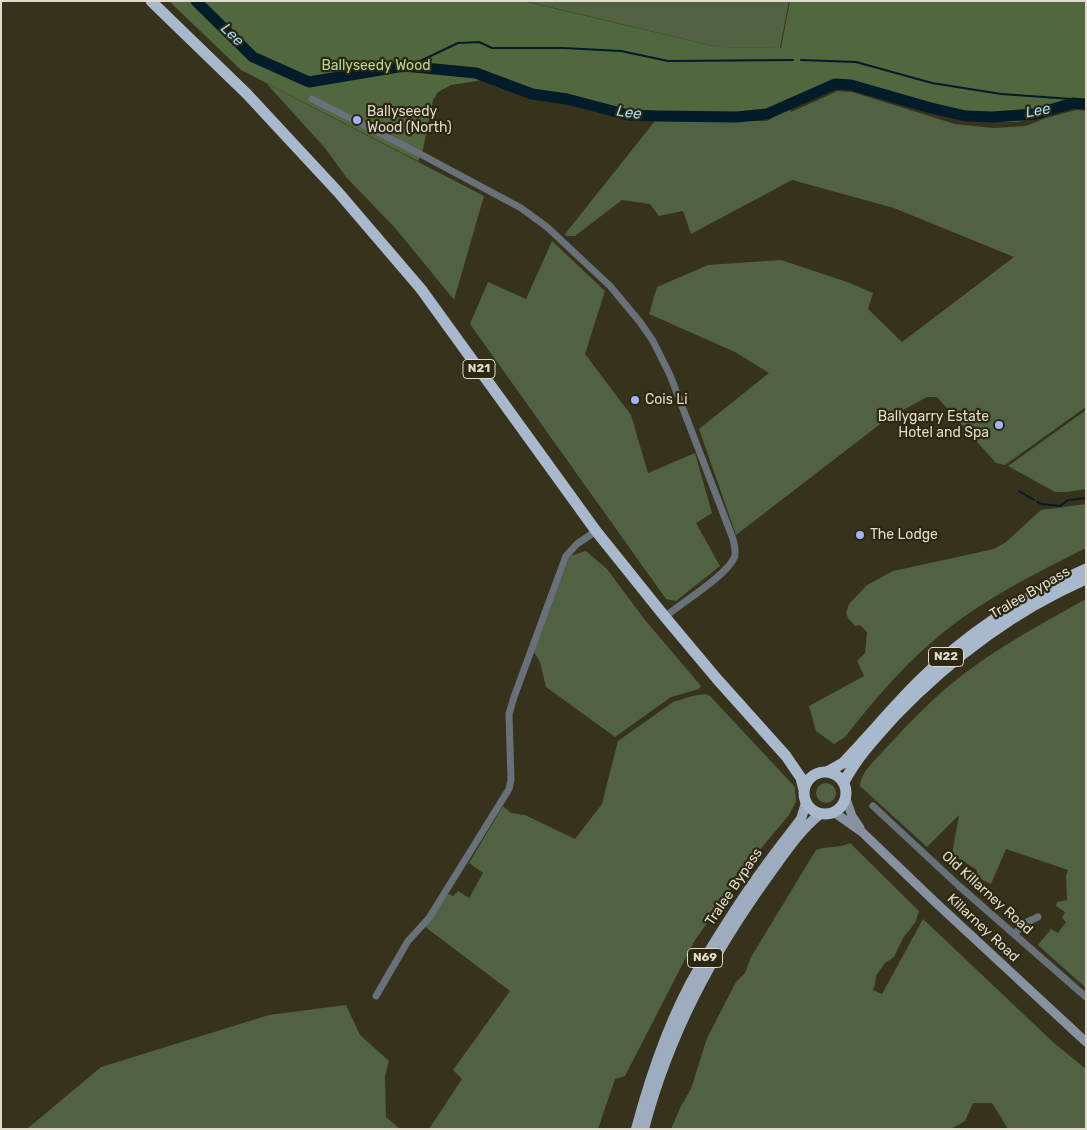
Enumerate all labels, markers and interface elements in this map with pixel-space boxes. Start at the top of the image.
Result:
water label: Lee [217,20,247,50]
park label: Ballyseedy Wood [321,58,431,74]
water label: Lee [1024,100,1052,122]
water label: Lee [615,102,643,124]
place label: Ballyseedy Wood (North) [367,104,452,136]
marker: Ballyseedy Wood (North) [351,114,363,126]
road number: N21 [463,359,495,378]
place label: Cois Li [645,392,688,408]
marker: Cois Li [629,394,641,406]
place label: Ballygarry Estate Hotel and Spa [878,409,989,442]
marker: Ballygarry Estate Hotel and Spa [993,419,1005,431]
place label: The Lodge [870,527,938,543]
marker: The Lodge [854,529,866,541]
street label: Tralee Bypass [987,563,1073,623]
road number: N22 [928,648,964,666]
street label: Tralee Bypass [702,845,766,929]
street label: Old Killarney Road [938,848,1036,938]
street label: Killarney Road [944,890,1022,966]
road number: N69 [688,948,722,968]

